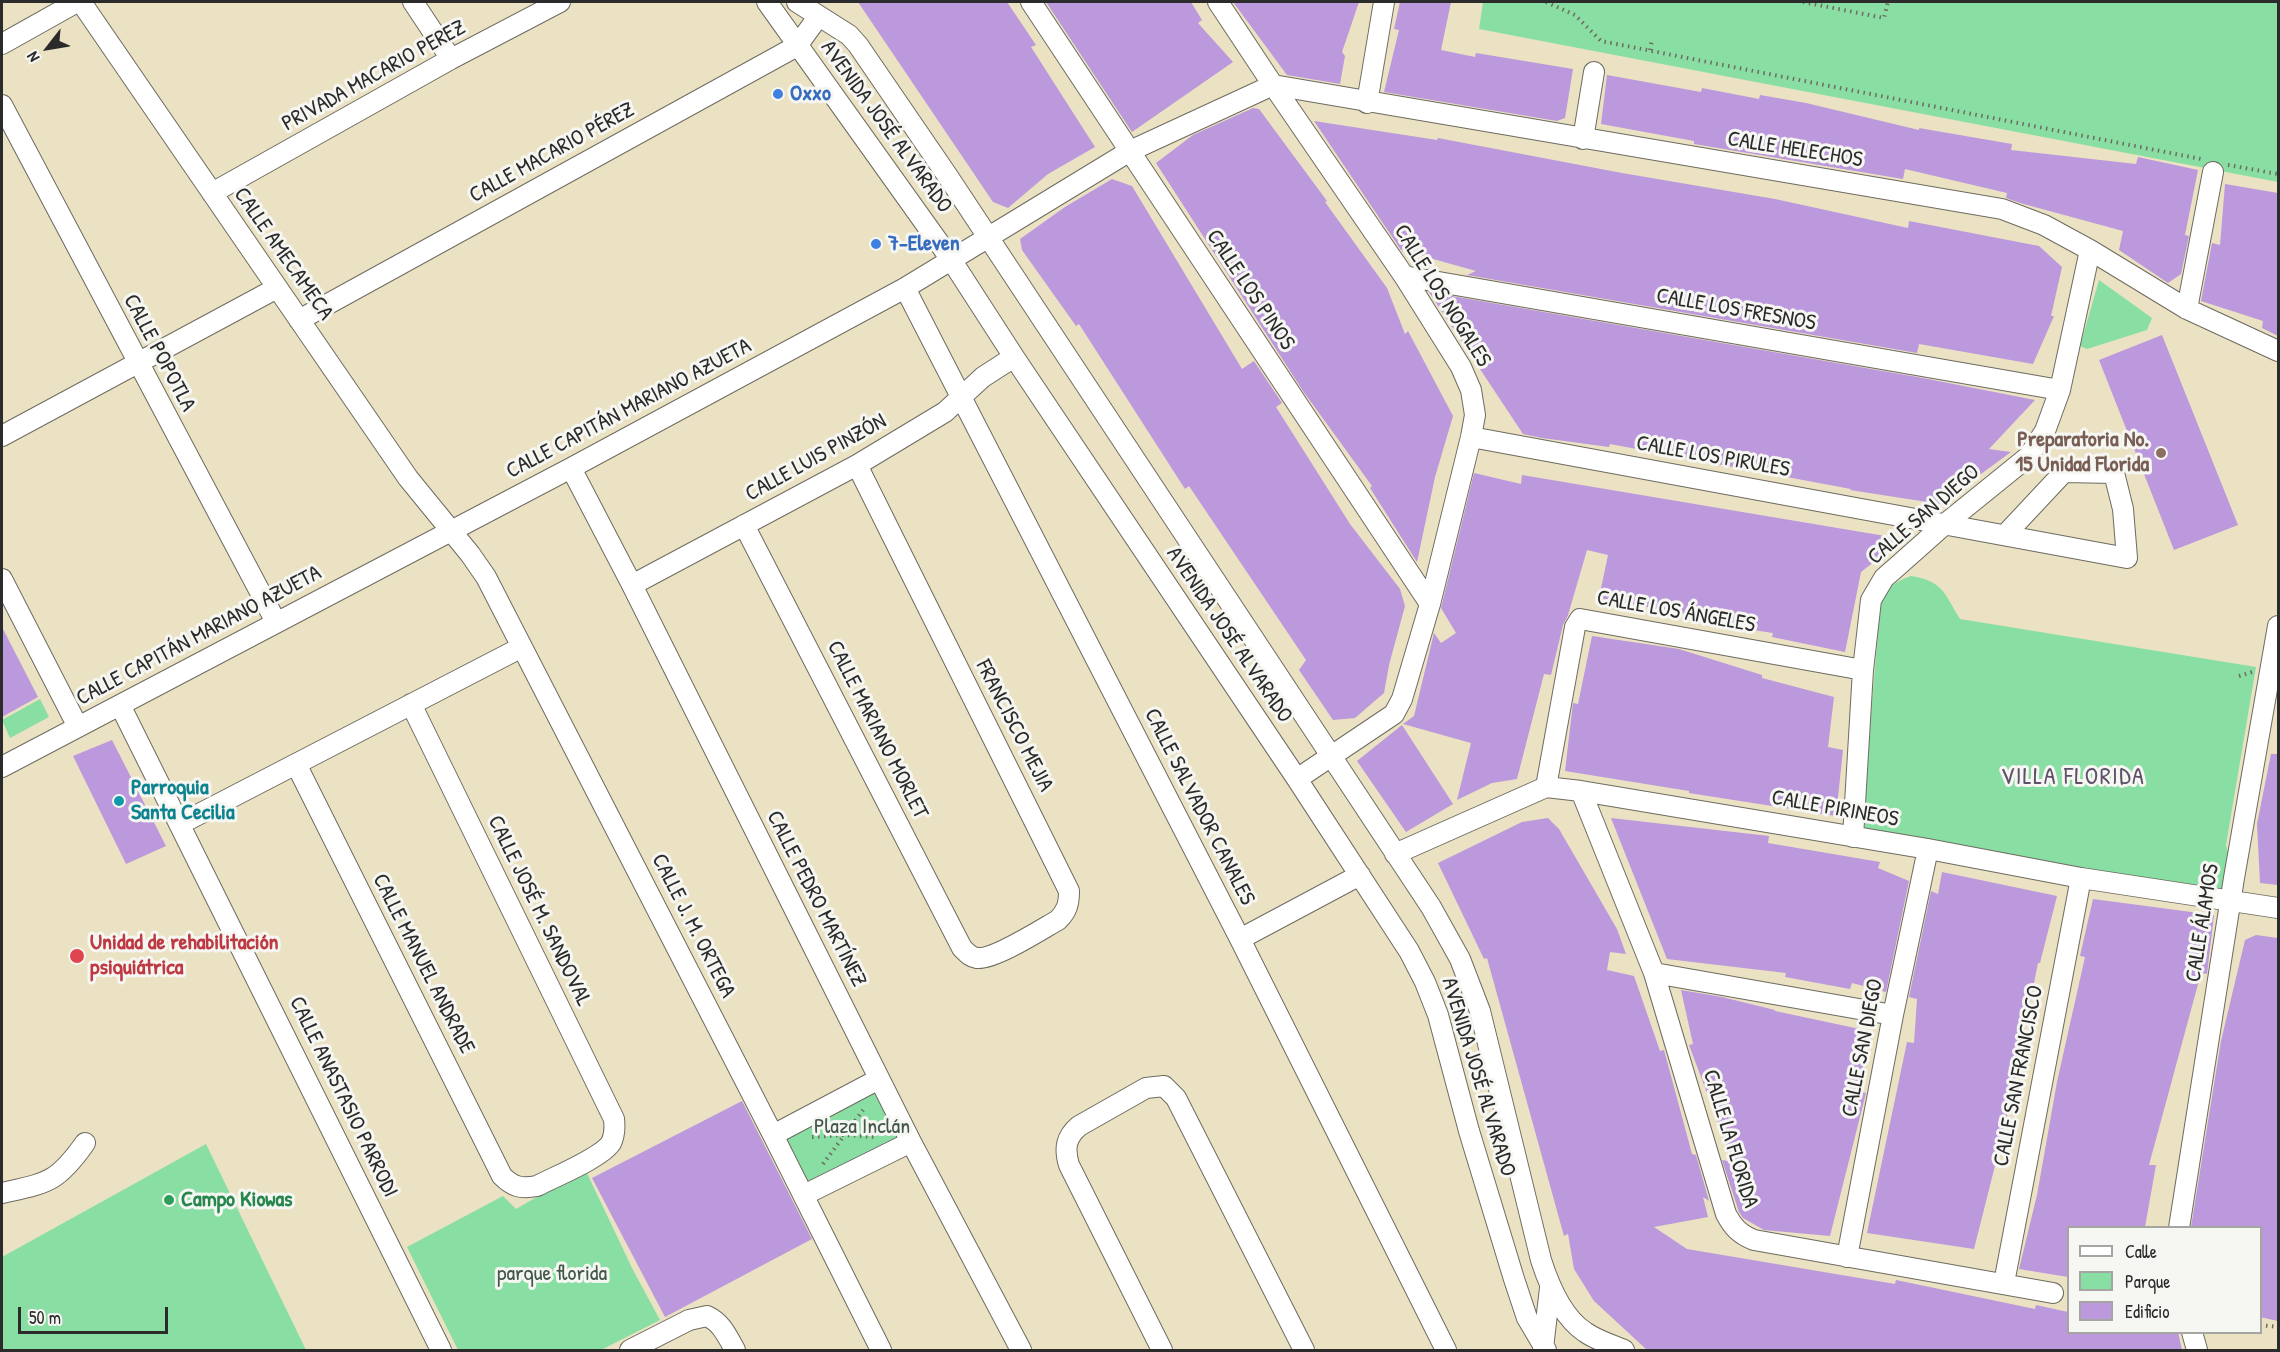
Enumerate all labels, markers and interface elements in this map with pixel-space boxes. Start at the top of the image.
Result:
street label: PRIVADA MACARIO PEREZ [278,15,470,137]
north arrow [18,18,78,78]
street label: AVENIDA JOSÉ ALVARADO [815,36,957,218]
text: N [21,48,44,67]
place label: Oxxo [790,81,831,107]
marker: Oxxo [771,87,785,101]
street label: CALLE MACARIO PÉREZ [465,97,639,209]
street label: CALLE HELECHOS [1725,126,1865,174]
street label: CALLE AMECAMECA [227,183,339,325]
street label: CALLE LOS NOGALES [1388,220,1496,372]
street label: CALLE LOS PINOS [1200,225,1300,355]
place label: 7-Eleven [888,231,960,257]
marker: 7-Eleven [869,237,883,251]
street label: CALLE LOS FRESNOS [1654,283,1818,337]
street label: CALLE POPOTLA [117,290,201,416]
street label: CALLE CAPITÁN MARIANO AZUETA [502,333,756,485]
street label: CALLE LUIS PINZÓN [741,408,891,508]
place label: Preparatoria No. 15 Unidad Florida [2015,427,2149,478]
street label: CALLE LOS PIRULES [1634,431,1792,483]
marker: Preparatoria No. 15 Unidad Florida [2154,446,2168,460]
street label: CALLE SAN DIEGO [1863,459,1985,571]
street label: AVENIDA JOSÉ ALVARADO [1160,542,1298,728]
street label: CALLE CAPITÁN MARIANO AZUETA [72,560,326,712]
street label: CALLE LOS ÁNGELES [1595,585,1757,639]
street label: CALLE MARIANO MORLET [821,637,933,823]
street label: FRANCISCO MEJIA [970,656,1058,796]
street label: CALLE SALVADOR CANALES [1138,704,1260,910]
district label: VILLA FLORIDA [2001,764,2145,792]
place label: Parroquia Santa Cecilia [131,775,235,826]
street label: CALLE PIRINEOS [1769,785,1901,833]
marker: Parroquia Santa Cecilia [112,794,126,808]
street label: CALLE PEDRO MARTÍNEZ [760,807,872,991]
street label: CALLE JOSÉ M. SANDOVAL [481,811,597,1011]
street label: CALLE J. M. ORTEGA [645,850,741,1002]
street label: CALLE ÁLAMOS [2181,862,2225,984]
street label: CALLE MANUEL ANDRADE [366,870,480,1058]
place label: Unidad de rehabilitación psiquiátrica [90,930,279,981]
marker: Unidad de rehabilitación psiquiátrica [68,947,86,965]
street label: AVENIDA JOSÉ ALVARADO [1435,974,1521,1180]
street label: CALLE SAN DIEGO [1837,977,1889,1119]
street label: CALLE SAN FRANCISCO [1989,983,2049,1169]
street label: CALLE ANASTASIO PARRODI [283,992,403,1202]
street label: CALLE LA FLORIDA [1696,1067,1764,1211]
park label: Plaza Inclán [814,1114,910,1140]
place label: Campo Kiowas [181,1187,293,1213]
marker: Campo Kiowas [162,1193,176,1207]
legend [2067,1226,2262,1334]
text: Calle [2125,1239,2157,1264]
park label: parque florida [497,1261,607,1287]
text: Parque [2125,1269,2170,1294]
scale bar [21,1295,171,1333]
text: Edificio [2125,1299,2169,1324]
text: 50 m [29,1305,61,1330]

